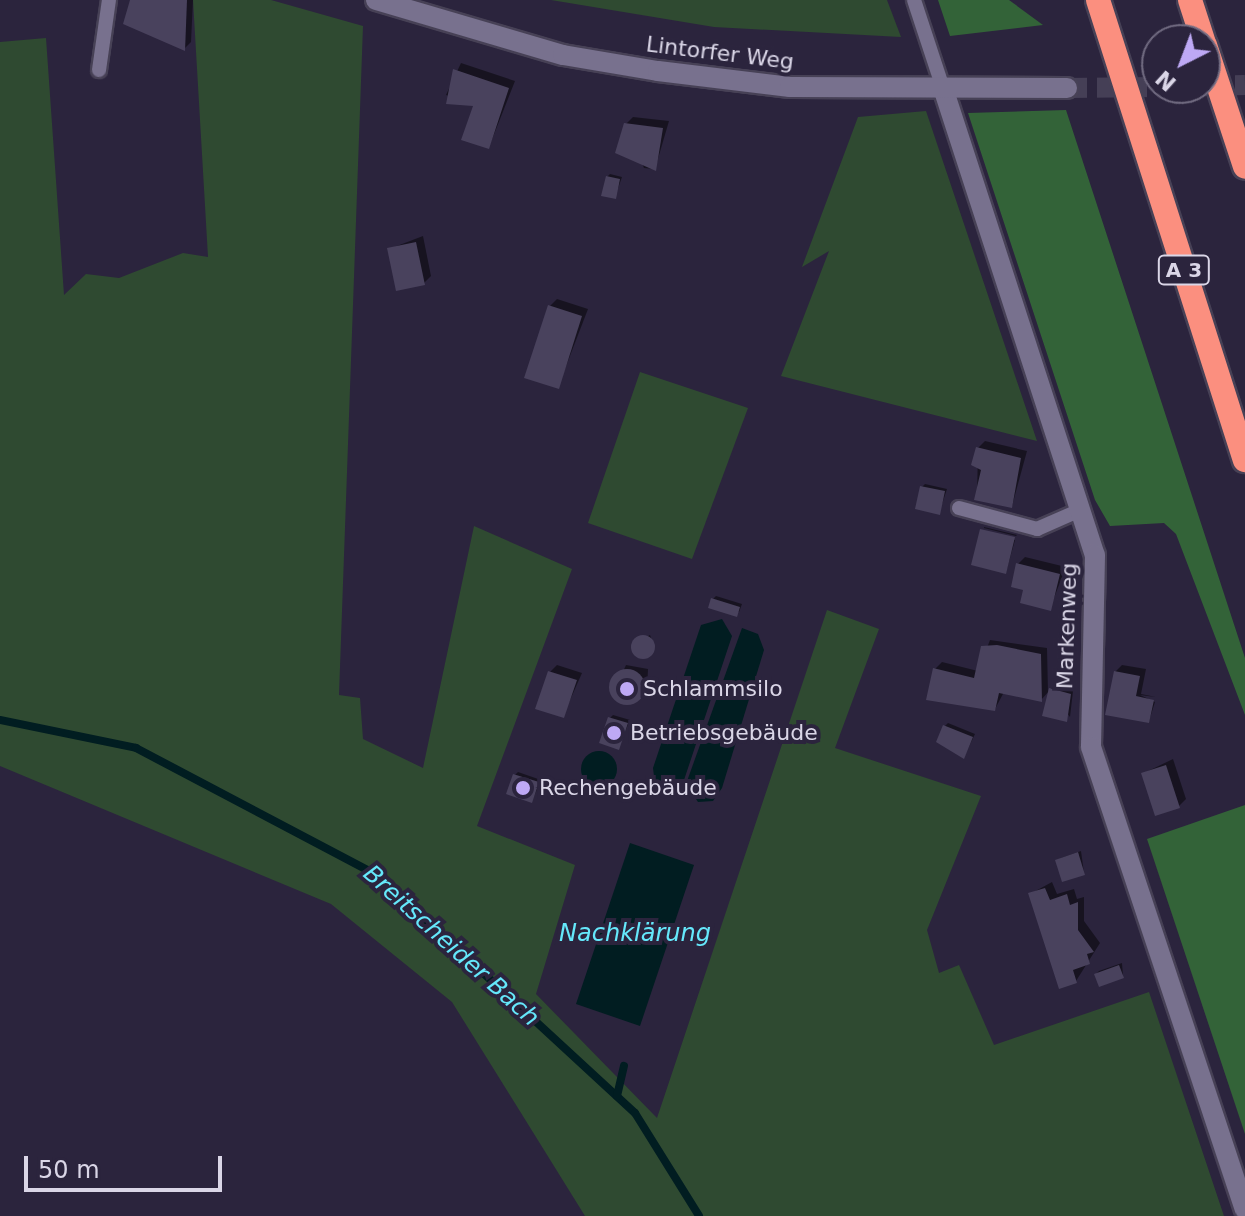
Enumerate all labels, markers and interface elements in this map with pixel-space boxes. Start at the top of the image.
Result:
north arrow [1141,24,1221,104]
street label: Lintorfer Weg [645,31,795,75]
text: N [1151,65,1181,96]
road number: A 3 [1156,254,1212,286]
street label: Markenweg [1052,562,1082,690]
place label: Schlammsilo [643,676,783,702]
marker: Schlammsilo [618,680,636,698]
place label: Betriebsgebäude [630,720,818,746]
marker: Betriebsgebäude [605,724,623,742]
place label: Rechengebäude [539,775,717,801]
marker: Rechengebäude [514,779,532,797]
water label: Breitscheider Bach [357,859,545,1033]
water label: Nachklärung [559,920,711,948]
scale bar [28,1140,226,1190]
text: 50 m [38,1156,100,1184]

